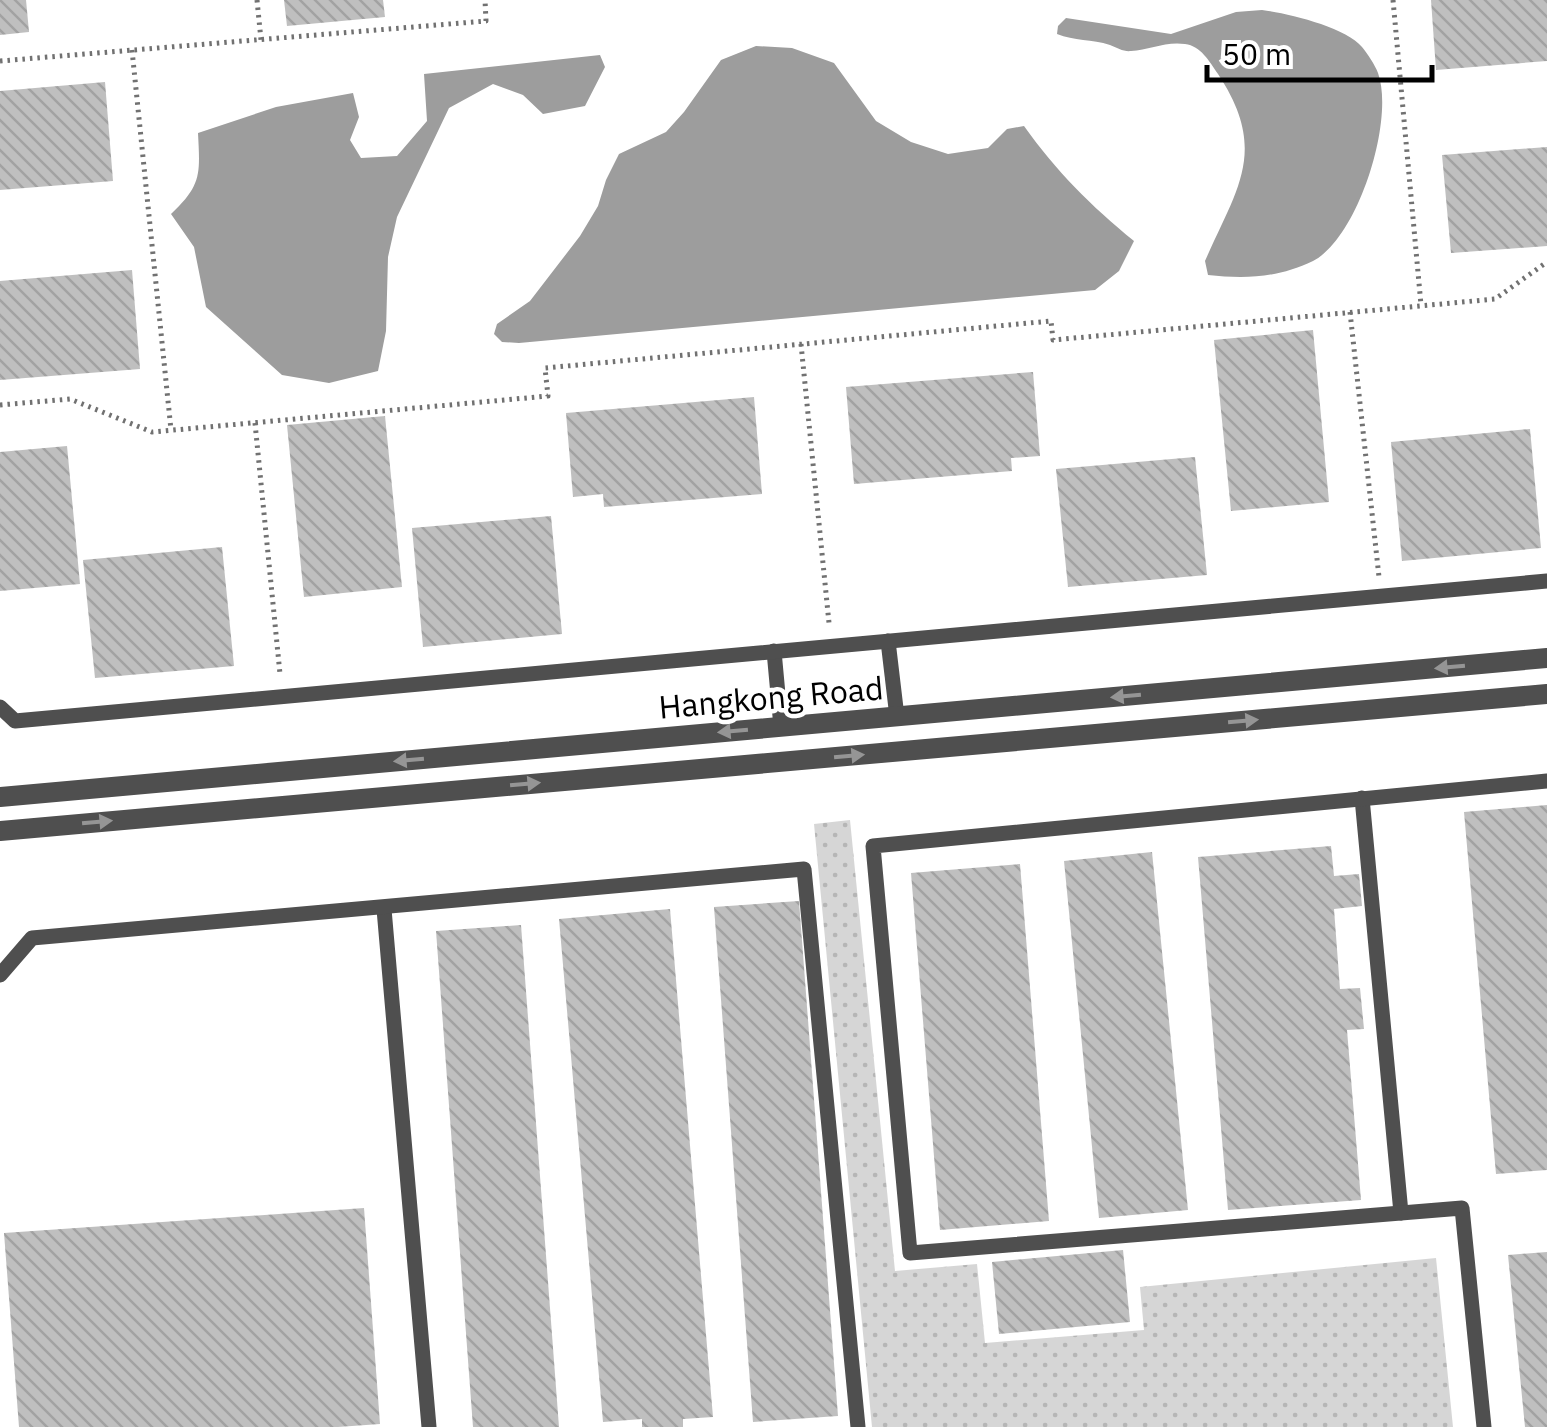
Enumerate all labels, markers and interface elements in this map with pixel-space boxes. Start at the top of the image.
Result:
scale bar [1207,20,1432,82]
text: 50 m [1222,34,1291,73]
one-way arrow [1433,659,1465,675]
street label: Hangkong Road [657,666,885,728]
one-way arrow [1110,688,1142,704]
one-way arrow [1227,713,1259,729]
one-way arrow [716,724,748,740]
one-way arrow [834,747,866,763]
one-way arrow [393,753,425,769]
one-way arrow [510,776,542,792]
one-way arrow [82,814,114,830]

